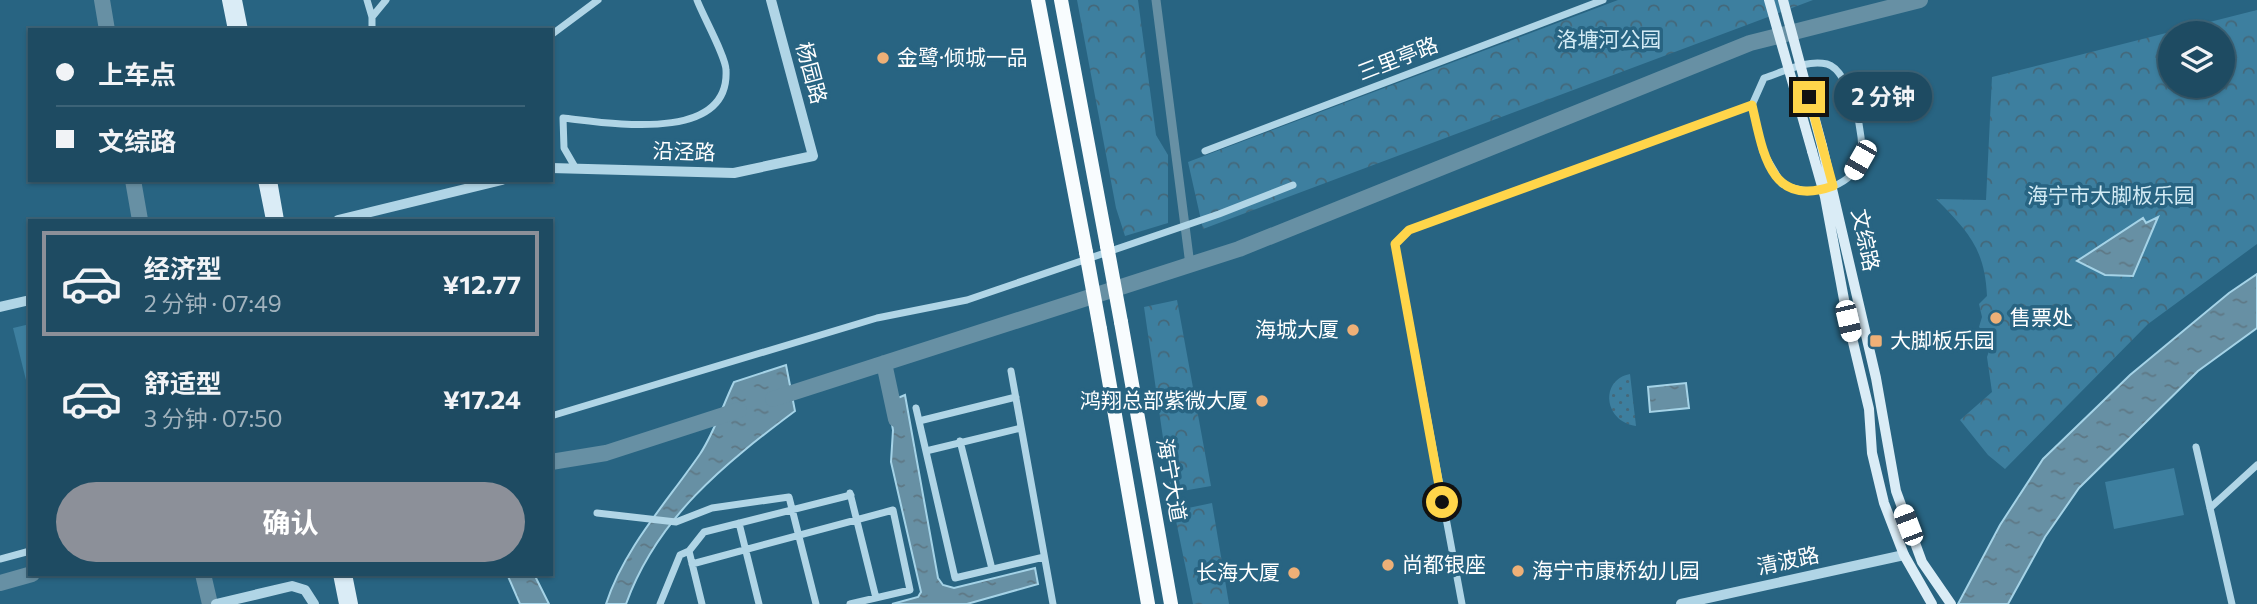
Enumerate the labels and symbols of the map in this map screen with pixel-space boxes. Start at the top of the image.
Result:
park label: 洛塘河公园 [1557,26,1662,51]
street label: 三里亭路 [1354,31,1441,84]
street label: 杨园路 [792,39,833,106]
place label: 金鹭·倾城一品 [897,44,1028,69]
marker: 金鹭·倾城一品 [875,50,891,66]
callout: 2 分钟 [1834,72,1932,122]
route end [1793,81,1825,113]
street label: 沿泾路 [652,137,716,164]
car [1841,137,1880,183]
park label: 海宁市大脚板乐园 [2027,182,2195,207]
street label: 文综路 [1848,206,1885,273]
car [1834,298,1863,344]
place label: 售票处 [2010,304,2073,329]
marker: 售票处 [1988,310,2004,326]
place label: 海城大厦 [1255,316,1339,341]
marker: 海城大厦 [1345,322,1361,338]
place label: 大脚板乐园 [1890,327,1995,352]
marker: 大脚板乐园 [1868,333,1884,349]
place label: 鸿翔总部紫微大厦 [1080,387,1248,412]
marker: 鸿翔总部紫微大厦 [1254,393,1270,409]
street label: 海宁大道 [1153,436,1192,523]
route start [1426,486,1458,518]
car [1891,502,1926,548]
street label: 清波路 [1754,541,1821,578]
place label: 尚都银座 [1402,551,1486,576]
marker: 尚都银座 [1380,557,1396,573]
place label: 海宁市康桥幼儿园 [1532,557,1700,582]
place label: 长海大厦 [1196,559,1280,584]
marker: 海宁市康桥幼儿园 [1510,563,1526,579]
marker: 长海大厦 [1286,565,1302,581]

